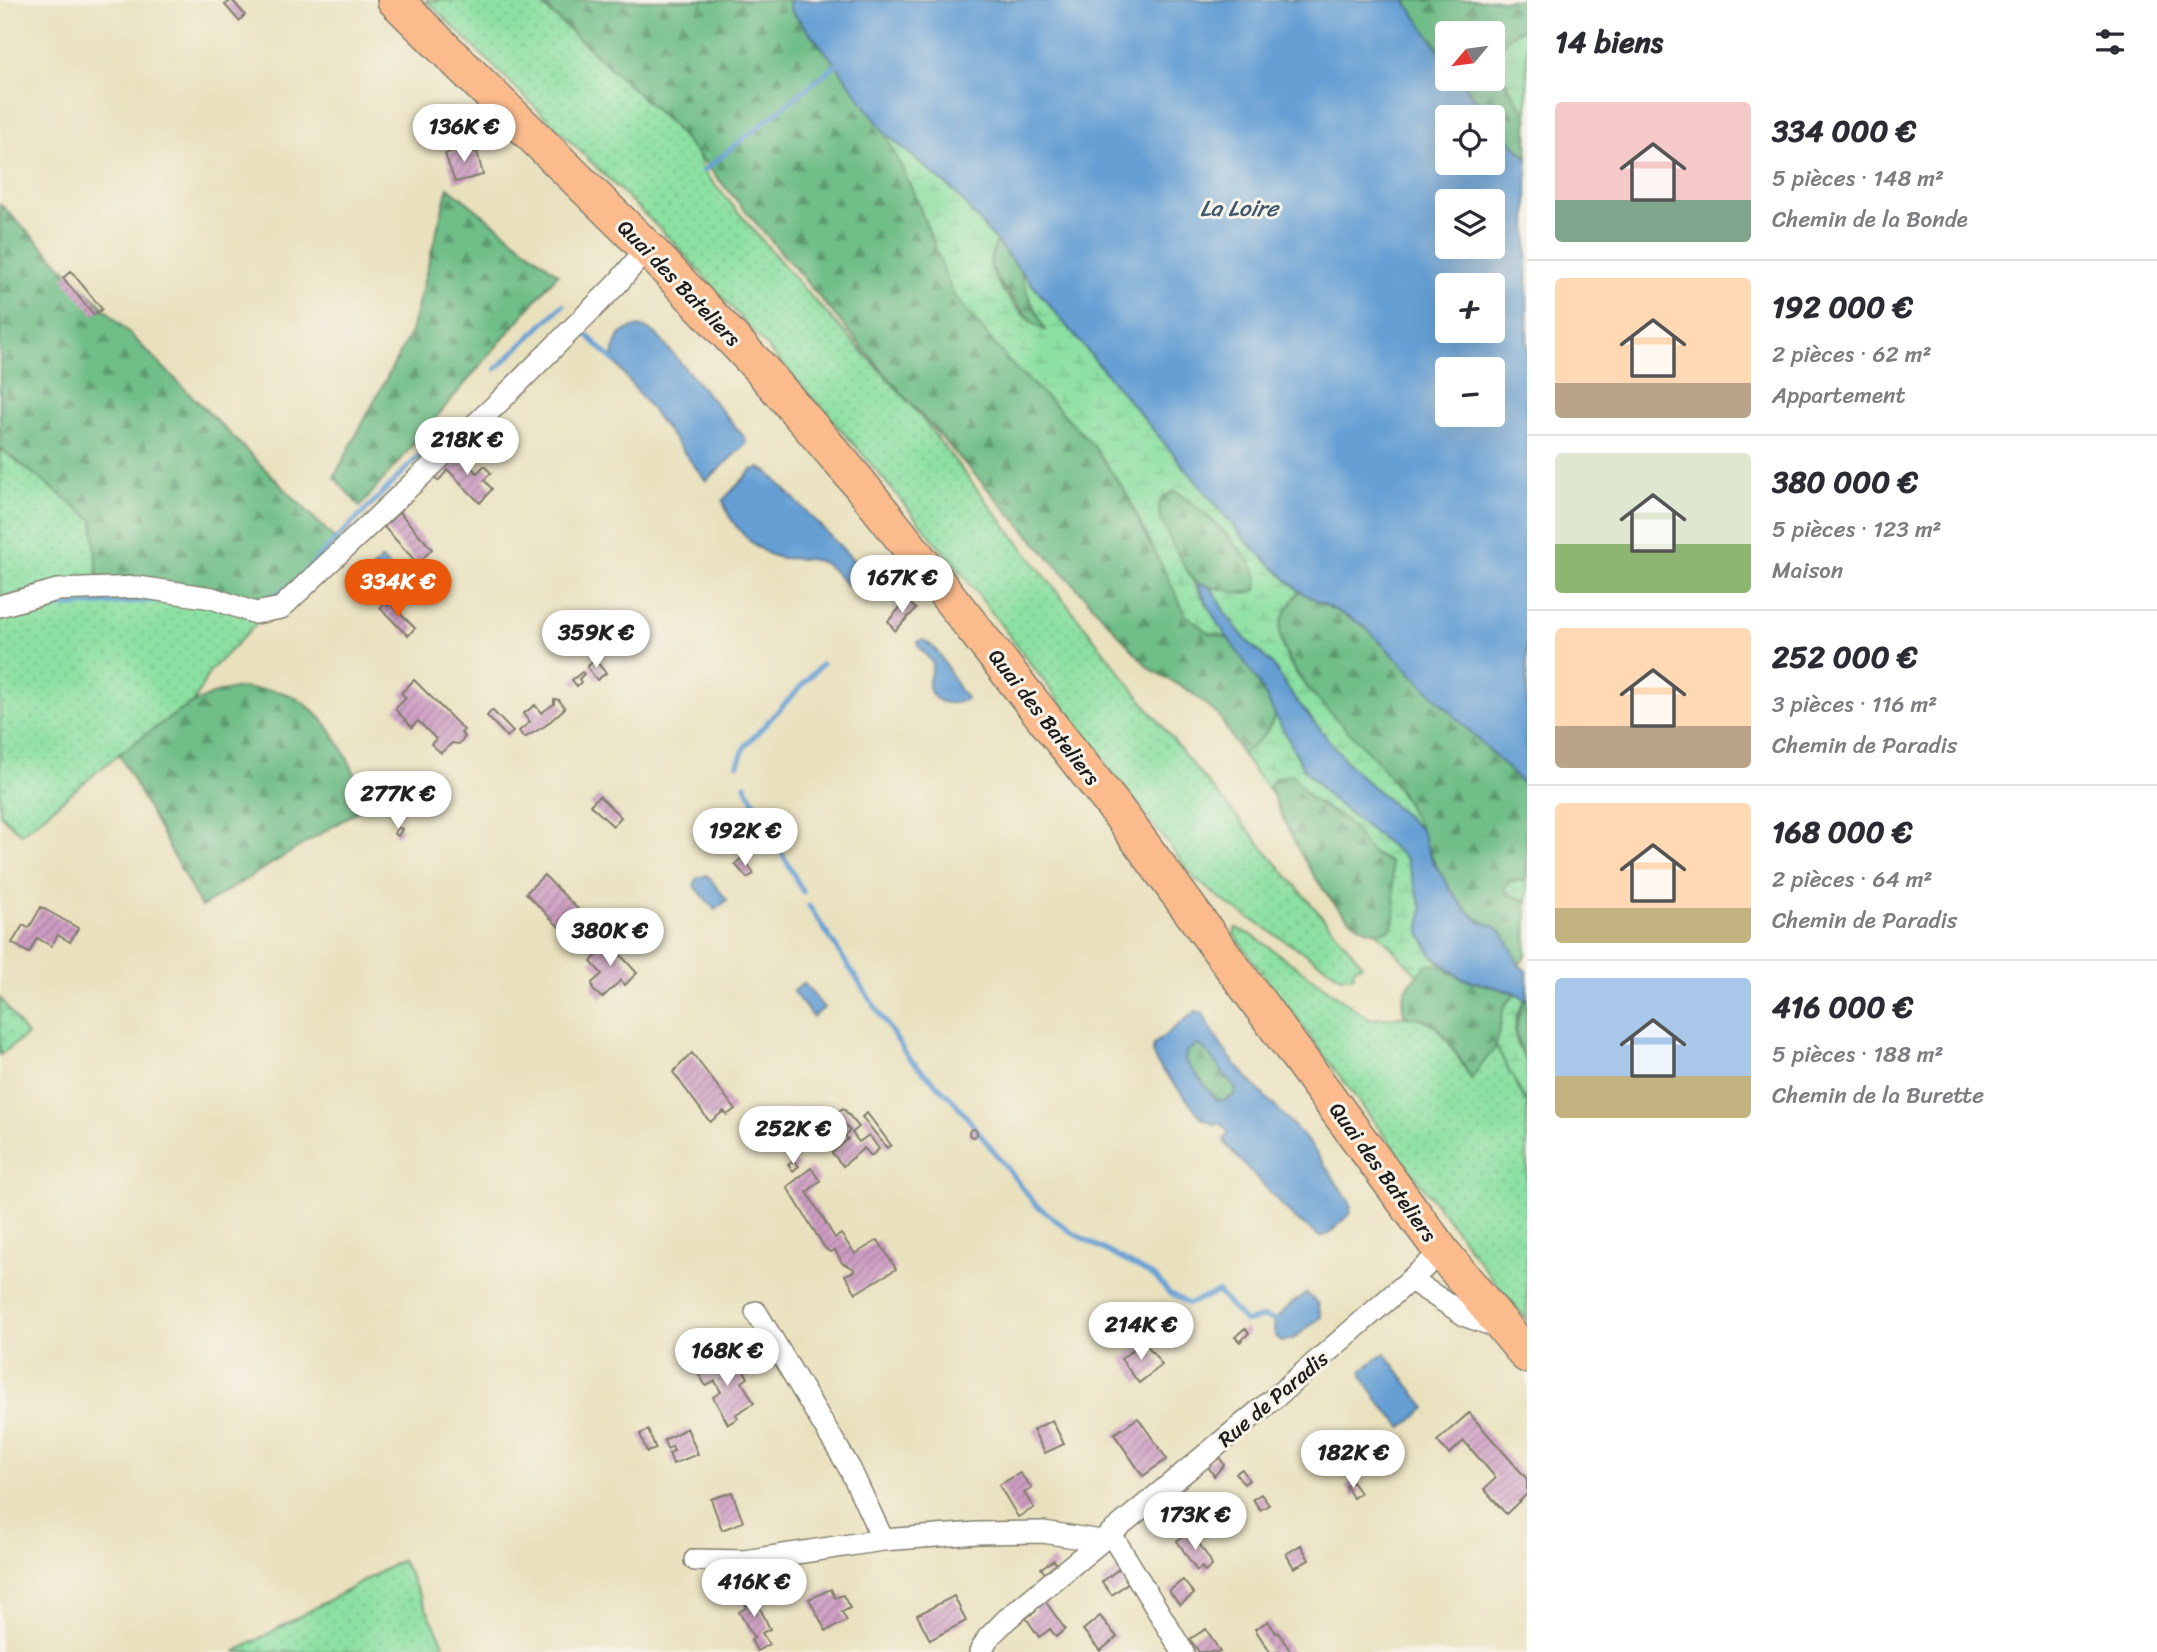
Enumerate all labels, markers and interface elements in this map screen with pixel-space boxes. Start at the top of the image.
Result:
text: 14 biens [1555,15,1663,69]
north arrow [1435,21,1505,91]
map controls [1435,21,1505,427]
icon: filters [2091,23,2129,61]
pin: 136K € [407,104,521,164]
text: 334 000 € [1772,104,1916,158]
button: locate [1435,105,1505,175]
text: 136K € [429,106,499,147]
icon: home [1611,130,1695,214]
text: 5 pièces · 148 m² [1772,158,1944,199]
water label: La Loire [1200,188,1280,229]
button: layers [1435,189,1505,259]
text: Chemin de la Bonde [1772,199,1968,240]
street label: Quai des Bateliers [608,210,751,356]
button: + [1435,273,1505,343]
text: 192 000 € [1772,280,1913,334]
icon: home [1611,306,1695,390]
text: 2 pièces · 62 m² [1772,334,1931,375]
button: − [1435,357,1505,427]
text: Appartement [1772,375,1906,416]
pin: 218K € [410,418,524,477]
text: 218K € [431,419,503,460]
text: 380 000 € [1772,455,1918,509]
icon: home [1611,481,1695,565]
text: 5 pièces · 123 m² [1772,509,1942,550]
text: Maison [1772,550,1843,591]
pin: 167K € [845,556,959,615]
text: 167K € [866,557,938,598]
pin: 334K € [341,560,455,619]
text: 334K € [361,561,435,602]
pin: 359K € [539,610,653,670]
text: 359K € [558,612,634,653]
text: 252 000 € [1772,630,1917,684]
street label: Quai des Bateliers [978,640,1110,794]
icon: home [1611,656,1695,740]
text: 3 pièces · 116 m² [1772,684,1937,725]
text: Chemin de Paradis [1772,725,1957,766]
pin: 277K € [341,772,455,831]
text: 277K € [361,773,435,814]
text: 168 000 € [1772,805,1912,859]
pin: 192K € [688,808,802,868]
text: 192K € [709,810,781,851]
icon: home [1611,831,1695,915]
text: 2 pièces · 64 m² [1772,859,1933,900]
text: Chemin de Paradis [1772,900,1957,941]
pin: 380K € [553,908,667,968]
text: 380K € [572,910,648,951]
text: 416 000 € [1772,980,1913,1034]
icon: home [1611,1006,1695,1090]
text: 5 pièces · 188 m² [1772,1034,1944,1075]
text: Chemin de la Burette [1772,1075,1984,1116]
street label: Quai des Bateliers [1319,1094,1447,1251]
pin: 252K € [736,1106,850,1166]
text: 252K € [755,1108,831,1149]
pin: 214K € [1084,1302,1198,1362]
text: 214K € [1105,1304,1177,1345]
pin: 168K € [670,1328,784,1388]
text: 168K € [691,1330,763,1371]
street label: Rue de Paradis [1209,1341,1338,1457]
pin: 182K € [1296,1430,1410,1490]
text: 182K € [1317,1432,1389,1473]
pin: 173K € [1138,1492,1252,1552]
text: 173K € [1160,1494,1230,1535]
pin: 416K € [697,1560,811,1619]
text: 416K € [718,1561,790,1602]

